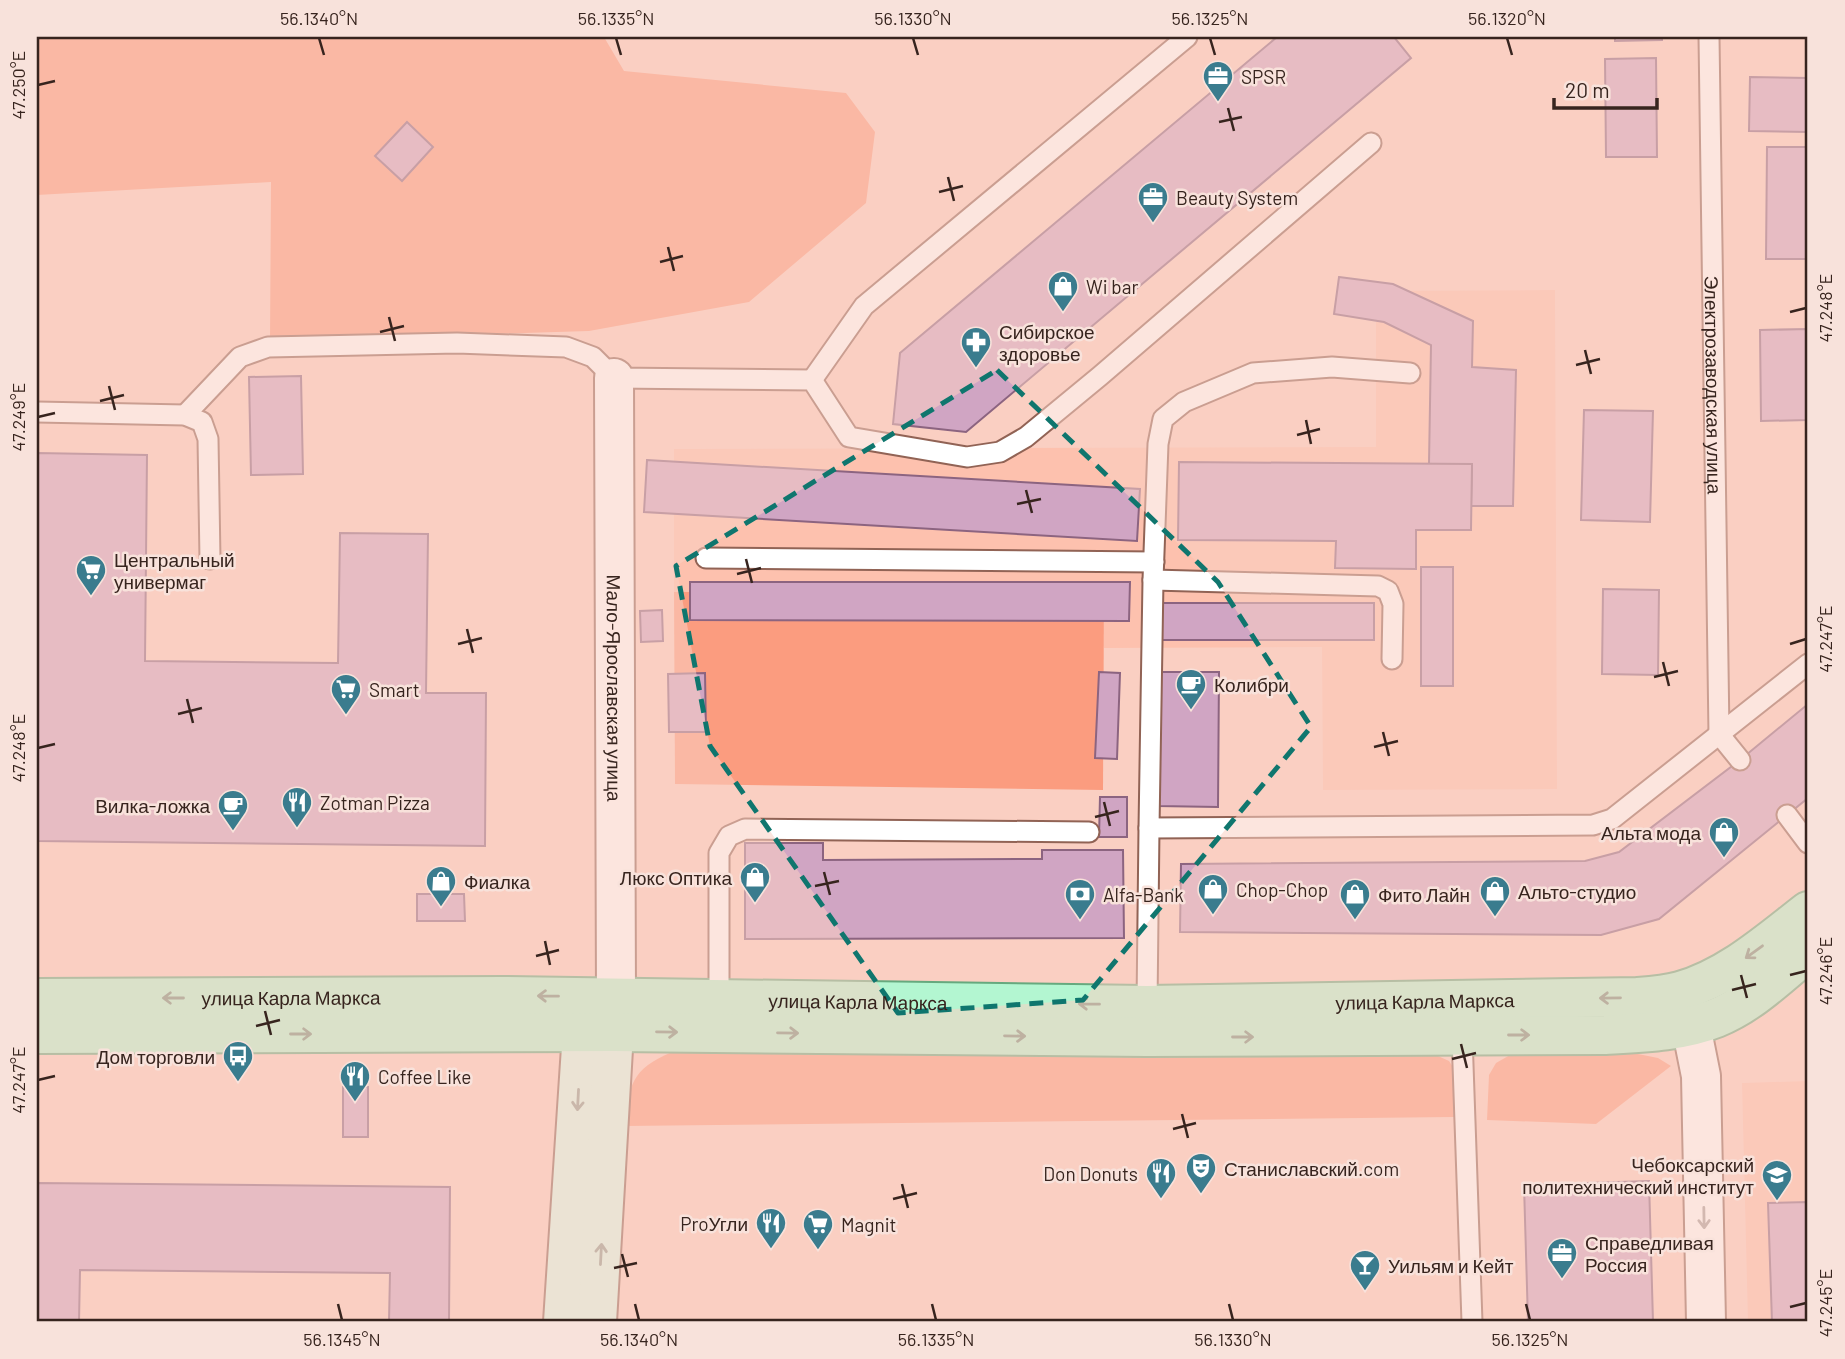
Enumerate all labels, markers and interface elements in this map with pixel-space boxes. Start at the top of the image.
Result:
text: 56.1340°N [280,7,358,29]
text: 56.1335°N [578,7,654,29]
text: 56.1330°N [874,7,952,29]
text: 56.1325°N [1171,7,1249,29]
text: 56.1320°N [1468,7,1546,29]
text: 47.250°E [7,51,29,119]
office icon: SPSR [1201,59,1235,103]
place label: SPSR [1241,65,1286,88]
scale bar [1554,66,1658,110]
text: 20 m [1565,77,1610,102]
office icon: Beauty System [1136,180,1170,224]
place label: Beauty System [1176,186,1298,209]
shop icon: Wi bar [1046,269,1080,313]
text: 47.248°E [1814,274,1836,342]
place label: Wi bar [1086,275,1138,298]
street label: Электрозаводская улица [1701,276,1727,495]
place label: Сибирское здоровье [999,320,1095,365]
pharmacy icon: Сибирское здоровье [959,325,993,369]
text: 47.249°E [7,383,29,451]
place label: Центральный универмаг [114,548,235,593]
supermarket icon: Центральный универмаг [74,553,108,597]
street label: Мало-Ярославская улица [603,574,627,802]
text: 47.247°E [1814,605,1836,673]
cafe icon: Колибри [1174,667,1208,711]
supermarket icon: Smart [329,672,363,716]
place label: Колибри [1214,673,1289,696]
place label: Smart [369,678,420,701]
text: 47.248°E [7,714,29,782]
restaurant icon: Zotman Pizza [280,785,314,829]
cafe icon: Вилка-ложка [216,788,250,832]
place label: Zotman Pizza [320,791,430,814]
place label: Вилка-ложка [95,794,210,817]
shop icon: Альта мода [1707,815,1741,859]
place label: Альта мода [1601,821,1701,844]
shop icon: Люкс Оптика [738,860,772,904]
shop icon: Фиалка [424,864,458,908]
place label: Люкс Оптика [620,866,732,889]
place label: Фиалка [464,870,530,893]
shop icon: Chop-Chop [1196,872,1230,916]
shop icon: Альто-студио [1478,874,1512,918]
bank icon: Alfa-Bank [1063,877,1097,921]
shop icon: Фито Лайн [1338,877,1372,921]
place label: Chop-Chop [1236,878,1328,901]
place label: Альто-студио [1518,880,1636,903]
place label: Alfa-Bank [1103,883,1184,906]
place label: Фито Лайн [1378,883,1470,906]
text: 47.246°E [1814,937,1836,1005]
one-way arrow [1745,945,1764,960]
street label: улица Карла Маркса [201,985,381,1009]
street label: улица Карла Маркса [1335,987,1515,1013]
street label: улица Карла Маркса [768,988,948,1014]
one-way arrow [537,989,560,1003]
one-way arrow [162,991,185,1005]
one-way arrow [1599,991,1622,1005]
one-way arrow [1077,997,1100,1010]
one-way arrow [655,1026,678,1039]
one-way arrow [289,1027,312,1040]
one-way arrow [776,1027,799,1040]
one-way arrow [1507,1028,1530,1042]
one-way arrow [1003,1029,1026,1043]
one-way arrow [1231,1030,1254,1044]
bus stop icon: Дом торговли [221,1039,255,1083]
place label: Дом торговли [96,1045,215,1068]
text: 47.247°E [7,1046,29,1114]
restaurant icon: Coffee Like [338,1059,372,1103]
place label: Coffee Like [378,1065,471,1088]
one-way arrow [571,1089,584,1111]
theatre icon: Станиславский.com [1184,1151,1218,1195]
place label: Чебоксарский политехнический институт [1522,1153,1754,1198]
restaurant icon: Don Donuts [1144,1156,1178,1200]
place label: Станиславский.com [1224,1157,1399,1180]
school or university icon: Чебоксарский политехнический институт [1760,1158,1794,1202]
place label: Don Donuts [1043,1162,1138,1185]
restaurant icon: ProУгли [754,1206,788,1250]
one-way arrow [1697,1206,1710,1229]
supermarket icon: Magnit [801,1207,835,1251]
place label: ProУгли [680,1212,748,1235]
place label: Magnit [841,1213,896,1236]
place label: Справедливая Россия [1585,1231,1714,1276]
office icon: Справедливая Россия [1545,1236,1579,1280]
one-way arrow [594,1243,607,1266]
bar icon: Уильям и Кейт [1348,1248,1382,1292]
place label: Уильям и Кейт [1388,1254,1514,1277]
text: 47.245°E [1814,1269,1836,1337]
text: 56.1345°N [303,1328,381,1350]
text: 56.1340°N [600,1328,678,1350]
text: 56.1335°N [898,1328,974,1350]
text: 56.1330°N [1194,1328,1272,1350]
text: 56.1325°N [1491,1328,1569,1350]

